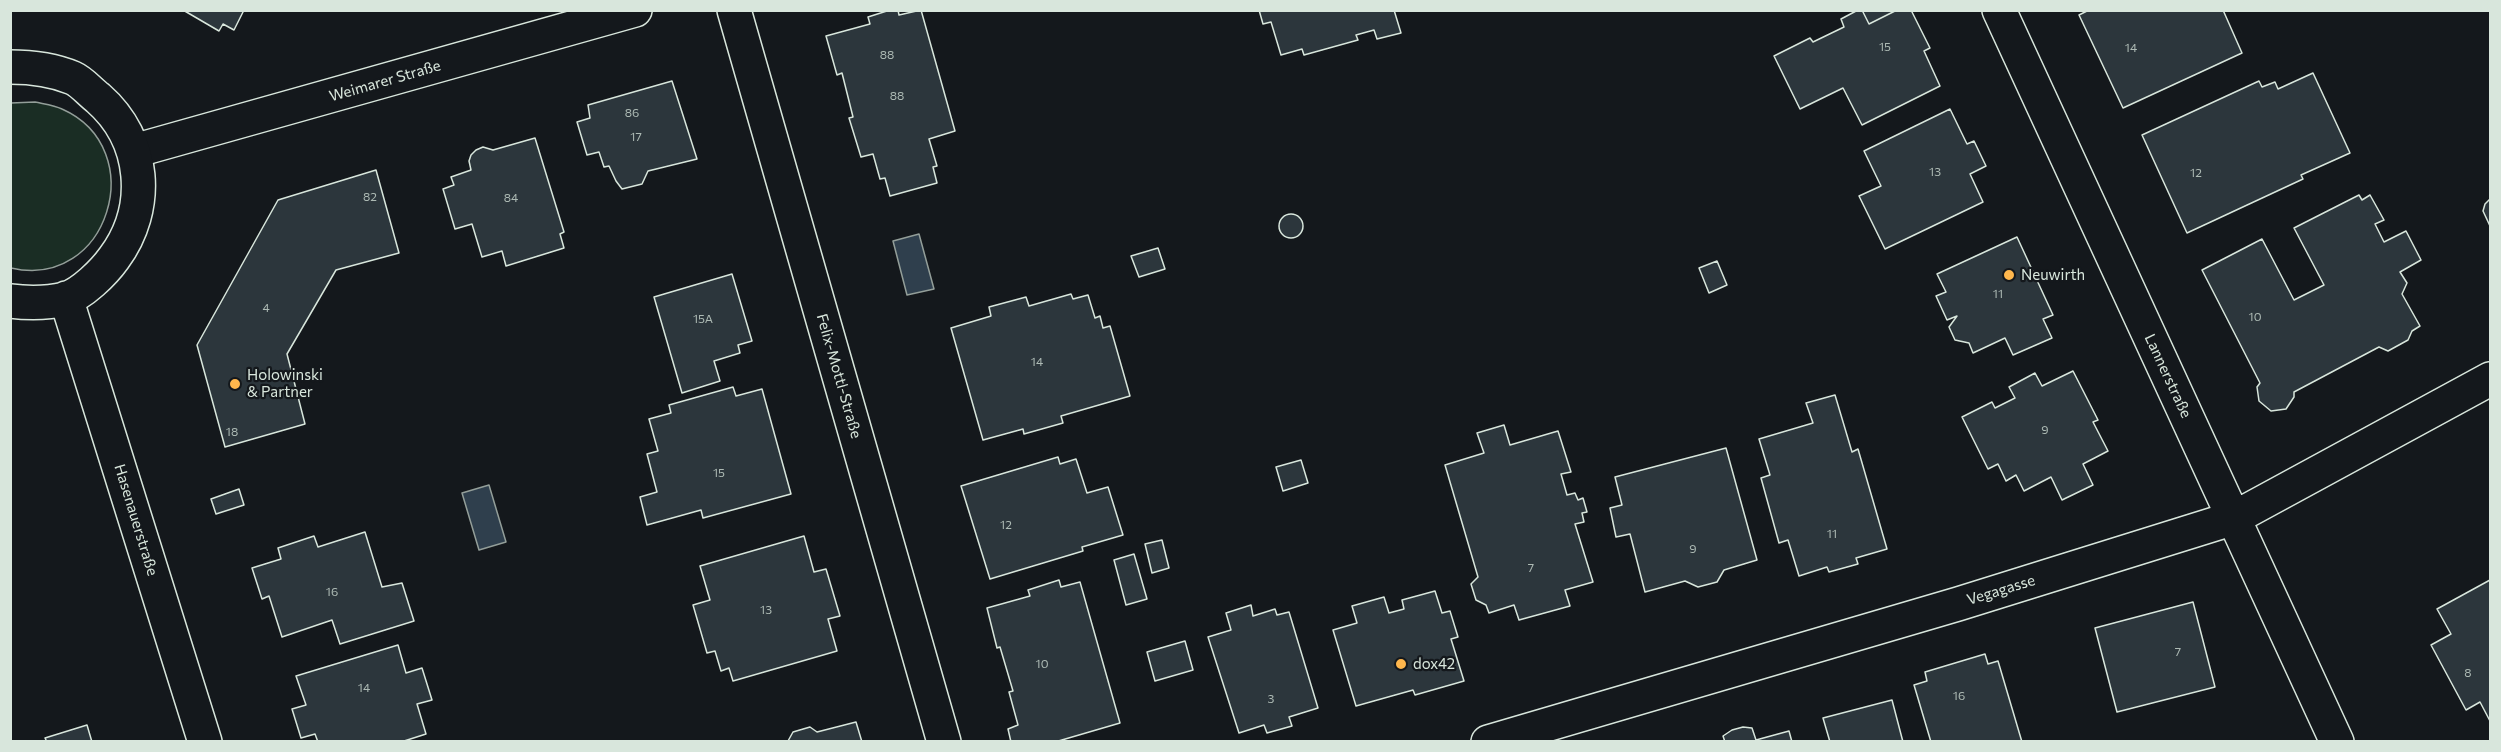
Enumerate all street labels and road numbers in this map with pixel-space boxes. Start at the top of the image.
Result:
street label: Weimarer Straße [327,57,443,105]
street label: Felix-Mottl-Straße [813,312,865,440]
street label: Lannerstraße [2141,331,2195,421]
street label: Hasenauerstraße [110,462,162,578]
street label: Vegagasse [1965,571,2037,609]

